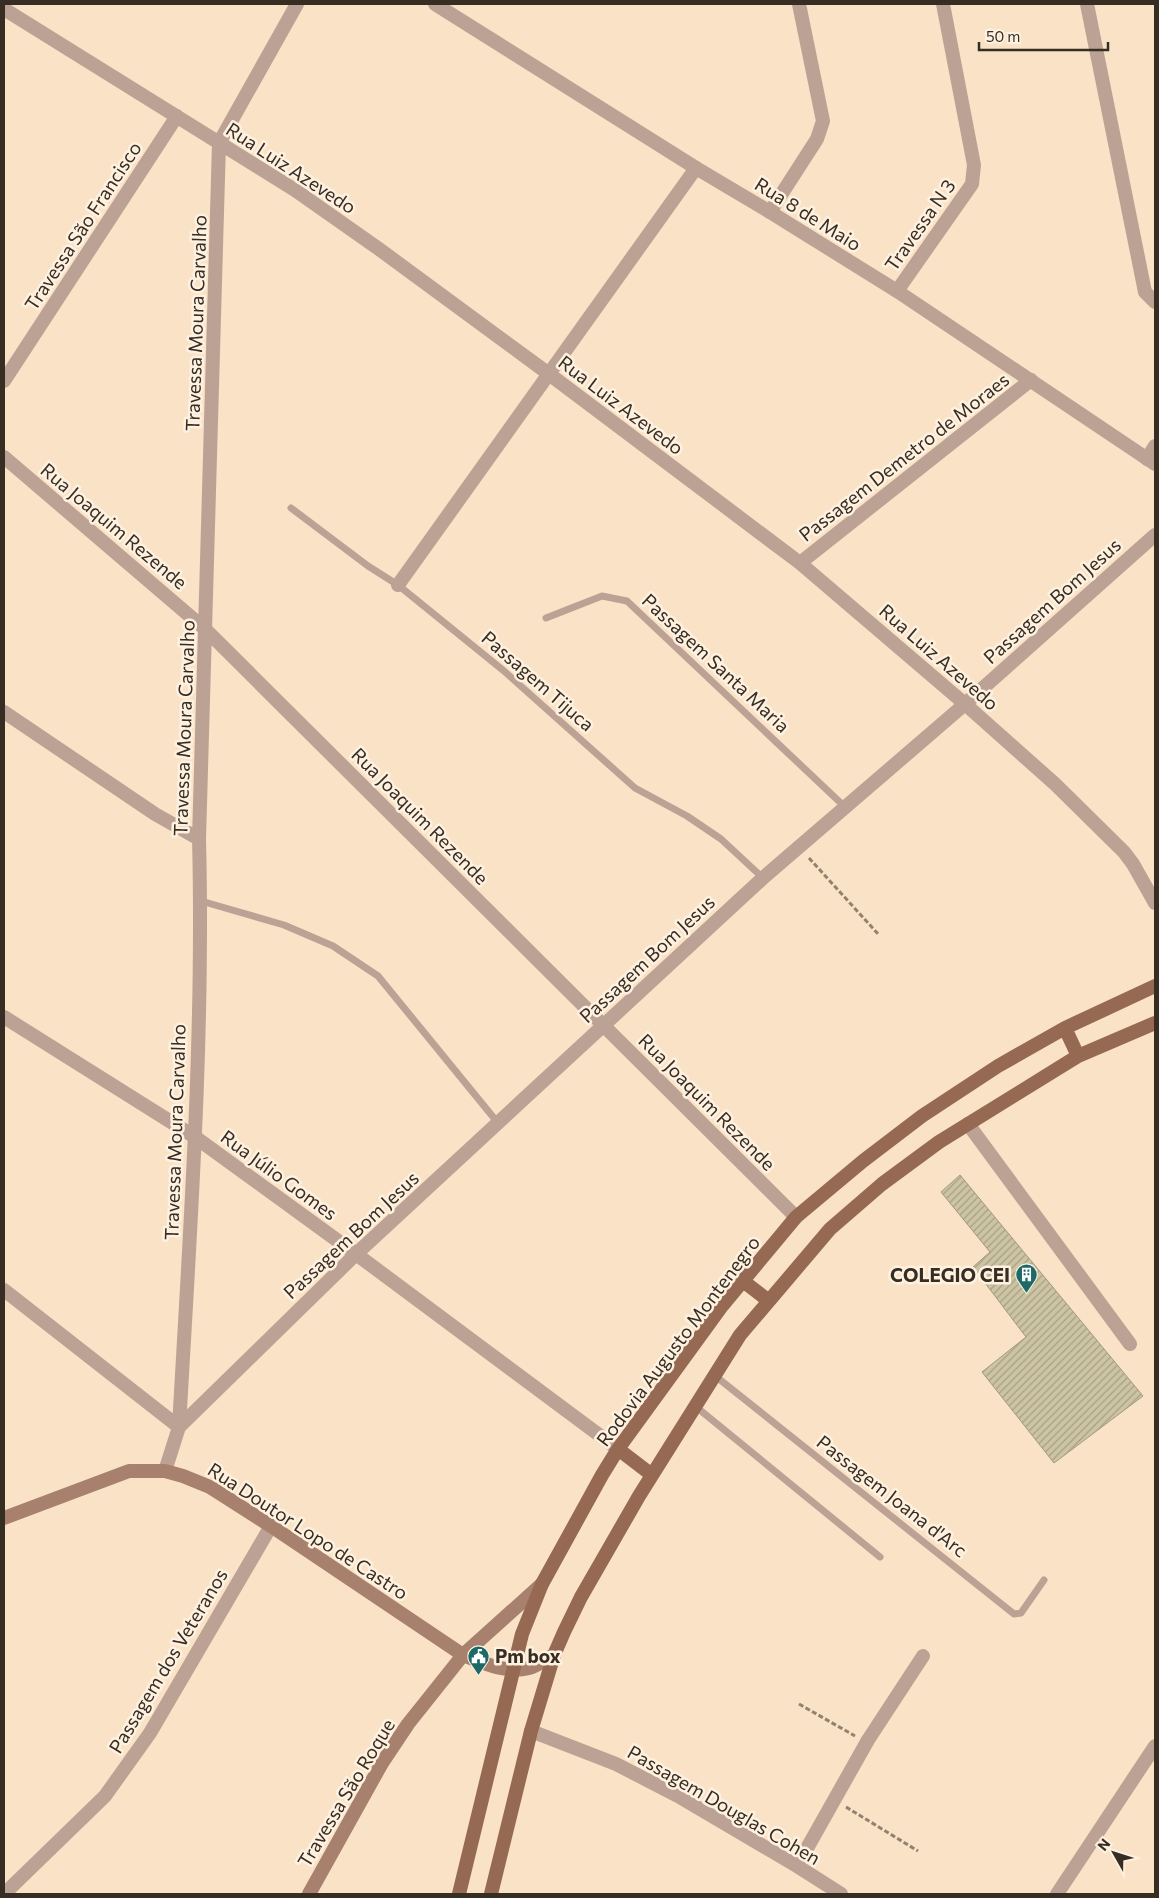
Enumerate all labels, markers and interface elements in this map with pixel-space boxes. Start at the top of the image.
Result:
scale bar [979,20,1108,52]
text: 50 m [986,27,1020,45]
street label: Rua Luiz Azevedo [222,117,361,218]
street label: Travessa São Francisco [19,137,146,314]
street label: Rua 8 de Maio [751,172,866,255]
street label: Travessa N 3 [880,174,960,275]
street label: Travessa Moura Carvalho [180,215,211,431]
street label: Rua Luiz Azevedo [554,350,688,459]
street label: Passagem Demetro de Moraes [794,367,1013,546]
street label: Rua Joaquim Rezende [36,458,192,594]
street label: Passagem Bom Jesus [978,533,1125,668]
street label: Passagem Santa Maria [638,588,795,737]
street label: Rua Luiz Azevedo [875,599,1004,715]
street label: Travessa Moura Carvalho [168,620,199,836]
street label: Passagem Tijuca [477,626,599,736]
street label: Rua Joaquim Rezende [347,742,494,889]
street label: Passagem Bom Jesus [574,890,719,1027]
street label: Travessa Moura Carvalho [159,1024,190,1240]
street label: Rua Joaquim Rezende [634,1028,781,1175]
street label: Rua Júlio Gomes [217,1125,342,1225]
street label: Passagem Bom Jesus [278,1166,423,1303]
street label: Rodovia Augusto Montenegro [591,1231,764,1450]
place label: COLEGIO CEI [890,1263,1010,1286]
building icon: COLEGIO CEI [1014,1263,1038,1294]
street label: Passagem Joana d'Arc [813,1430,972,1561]
street label: Rua Doutor Lopo de Castro [204,1457,413,1604]
street label: Passagem dos Veteranos [103,1564,232,1757]
public building icon: Pm box [467,1644,491,1675]
place label: Pm box [495,1644,561,1667]
street label: Travessa São Roque [292,1714,399,1871]
street label: Passagem Douglas Cohen [624,1740,825,1869]
north arrow [1089,1828,1139,1878]
text: N [1094,1835,1113,1854]

